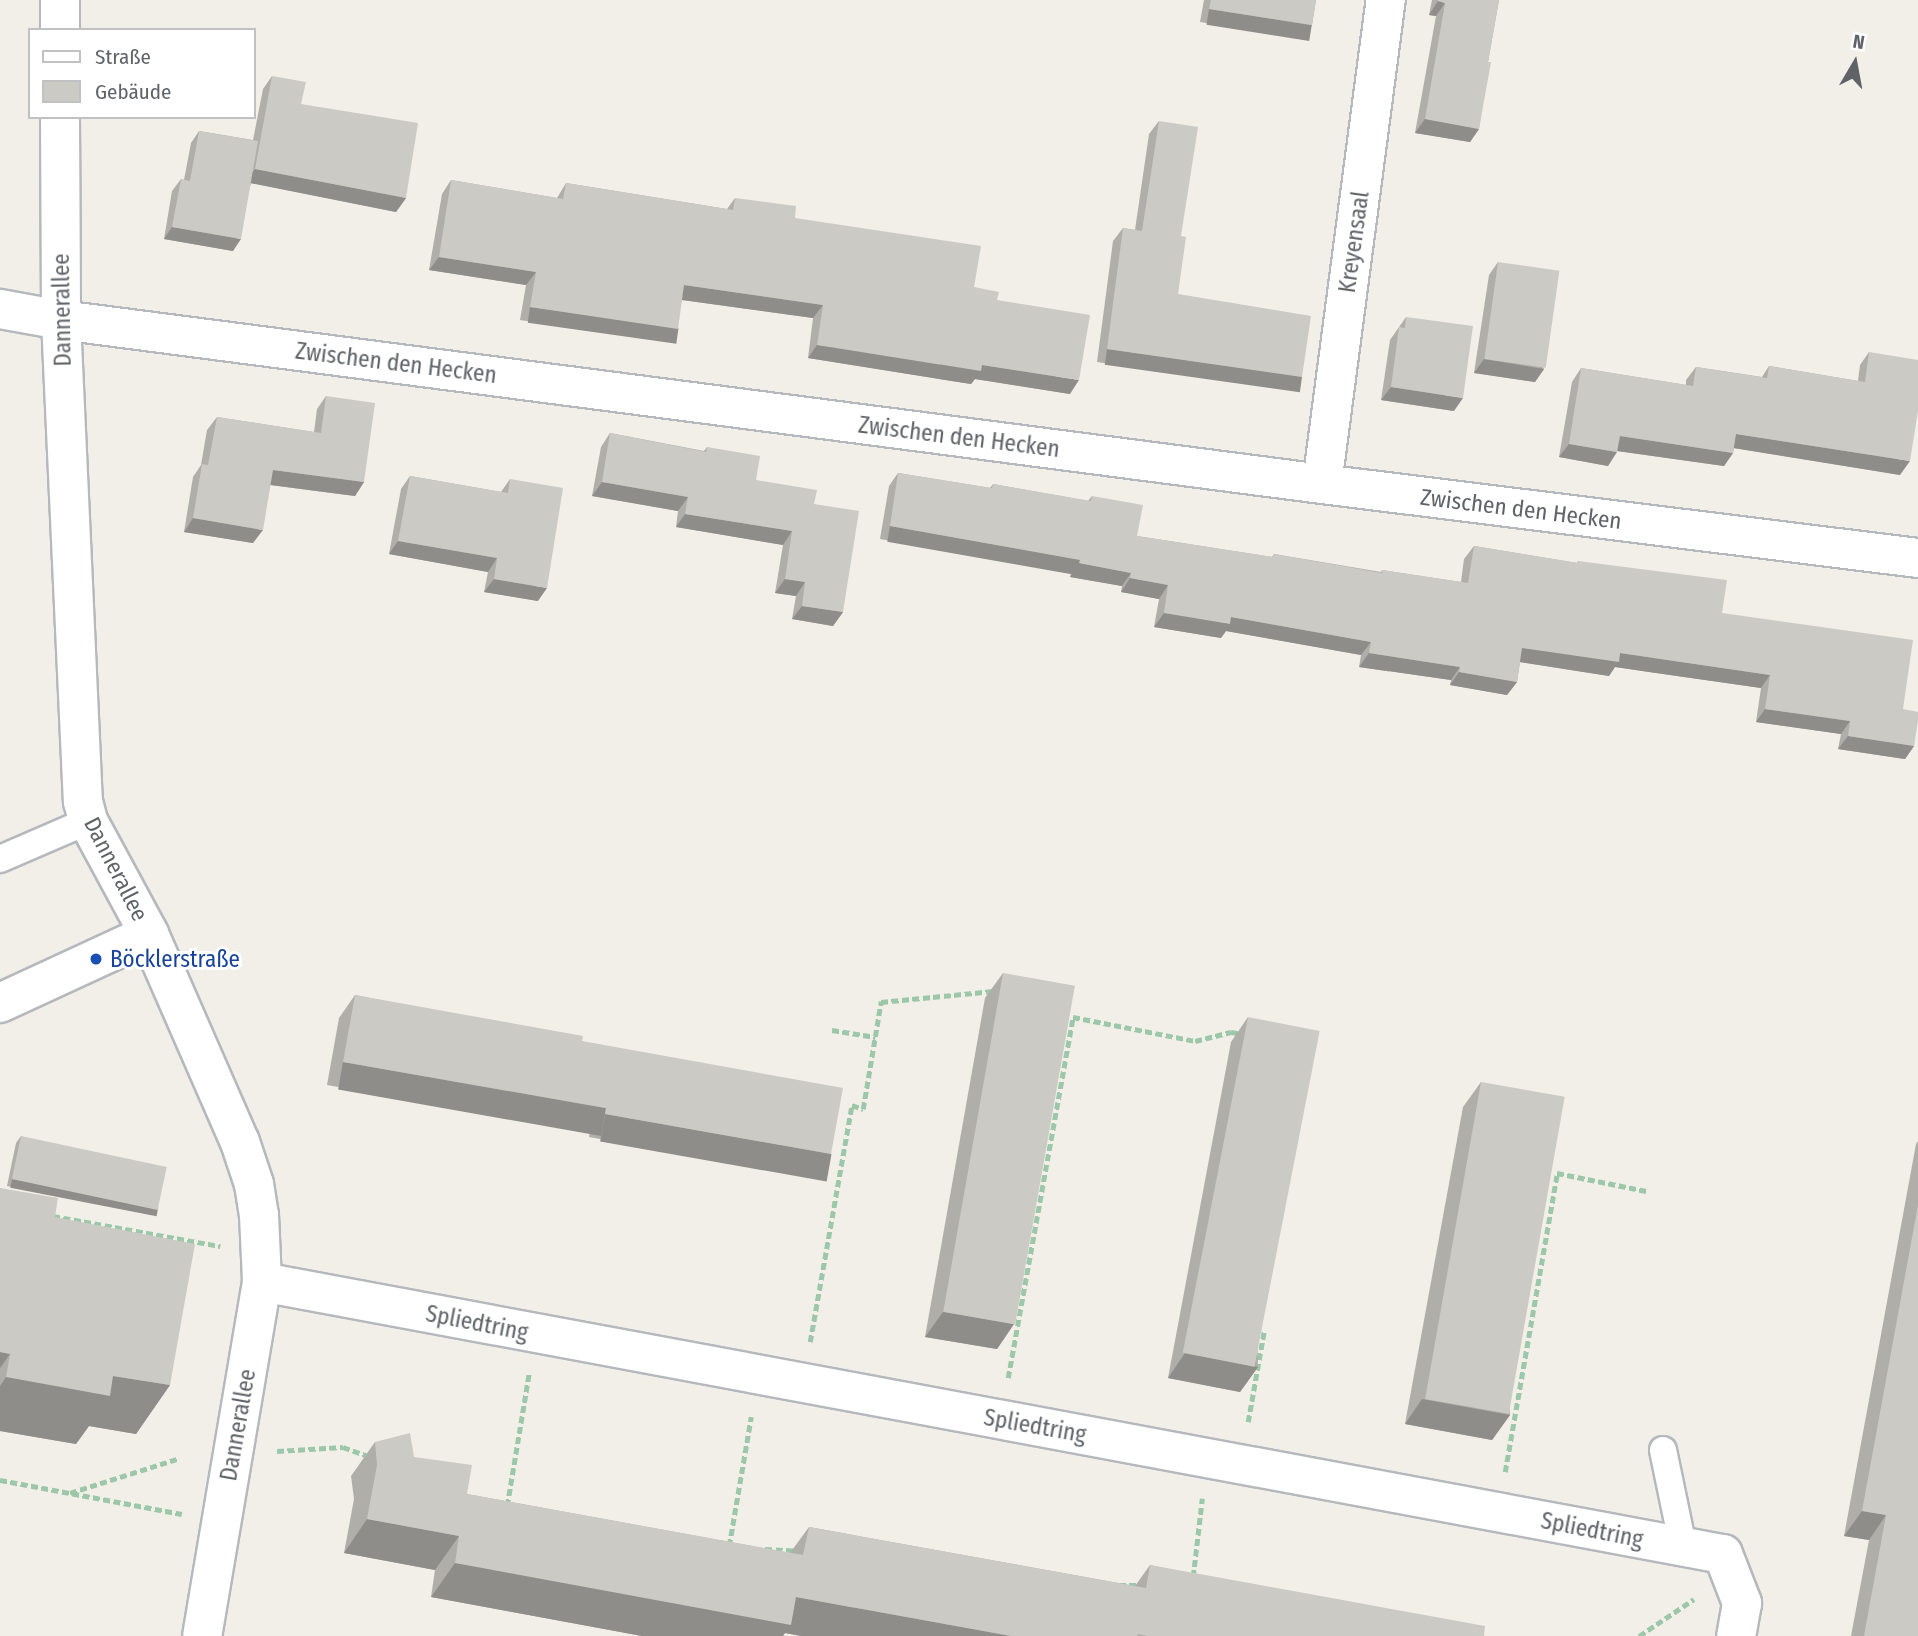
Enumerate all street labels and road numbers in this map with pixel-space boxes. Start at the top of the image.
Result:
street label: Kreyensaal [1333,189,1375,295]
street label: Dannerallee [47,253,77,367]
street label: Zwischen den Hecken [294,337,498,389]
street label: Zwischen den Hecken [857,411,1061,463]
street label: Zwischen den Hecken [1419,483,1623,535]
street label: Dannerallee [78,812,154,926]
street label: Spliedtring [424,1300,530,1346]
street label: Dannerallee [215,1367,261,1483]
street label: Spliedtring [982,1403,1088,1449]
street label: Spliedtring [1539,1507,1645,1553]

